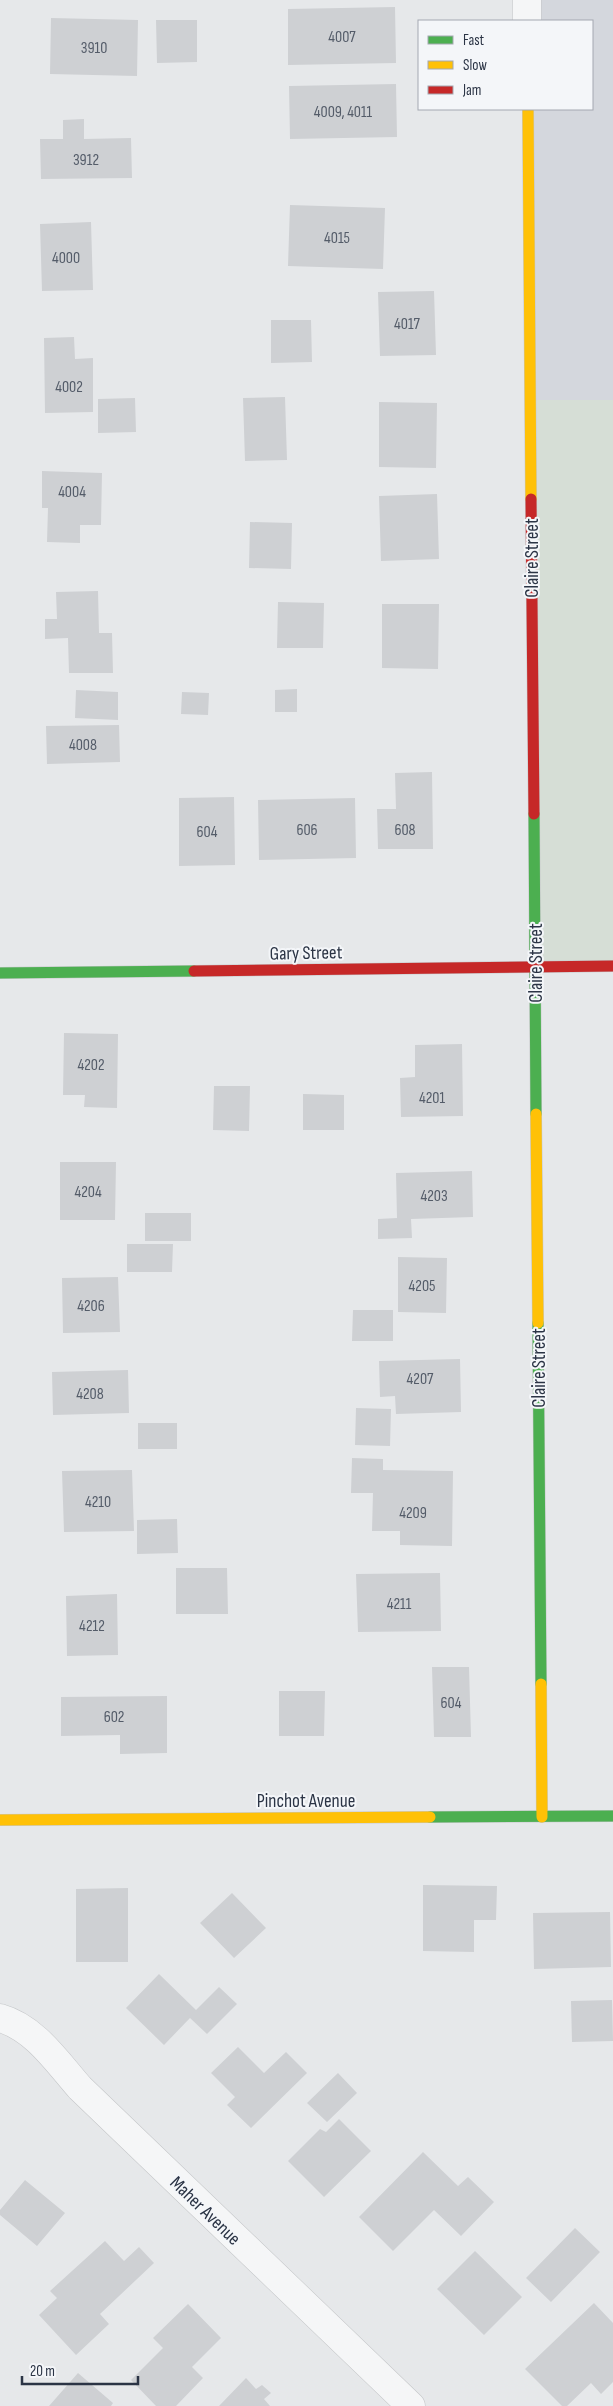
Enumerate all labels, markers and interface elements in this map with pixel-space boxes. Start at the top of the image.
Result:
legend [418,20,593,110]
house number: 4007 [328,28,356,47]
text: Fast [463,31,485,50]
house number: 3910 [81,39,107,58]
text: Slow [463,56,487,75]
text: Jam [462,81,481,100]
house number: 4009, 4011 [314,103,373,122]
house number: 3912 [73,151,99,170]
house number: 4015 [324,229,350,248]
house number: 4000 [52,249,80,268]
house number: 4017 [394,315,420,334]
house number: 4002 [55,378,83,397]
house number: 4004 [58,483,86,502]
street label: Claire Street [521,518,544,598]
house number: 4008 [69,736,97,755]
house number: 606 [296,821,318,840]
house number: 608 [394,821,416,840]
house number: 604 [197,823,218,842]
street label: Claire Street [525,923,548,1003]
street label: Gary Street [269,941,343,966]
house number: 4202 [77,1056,105,1075]
house number: 4201 [419,1089,445,1108]
house number: 4204 [74,1183,102,1202]
house number: 4203 [420,1187,448,1206]
house number: 4205 [409,1277,435,1296]
house number: 4206 [77,1297,105,1316]
street label: Claire Street [528,1328,551,1408]
house number: 4207 [407,1370,434,1389]
house number: 4208 [76,1385,104,1404]
house number: 4210 [85,1493,111,1512]
house number: 4209 [399,1504,427,1523]
house number: 4211 [387,1595,412,1614]
house number: 4212 [79,1617,105,1636]
house number: 604 [441,1694,462,1713]
house number: 602 [104,1708,124,1727]
street label: Pinchot Avenue [257,1790,355,1813]
street label: Maher Avenue [165,2172,245,2250]
scale bar [22,2354,139,2386]
text: 20 m [30,2362,55,2381]

